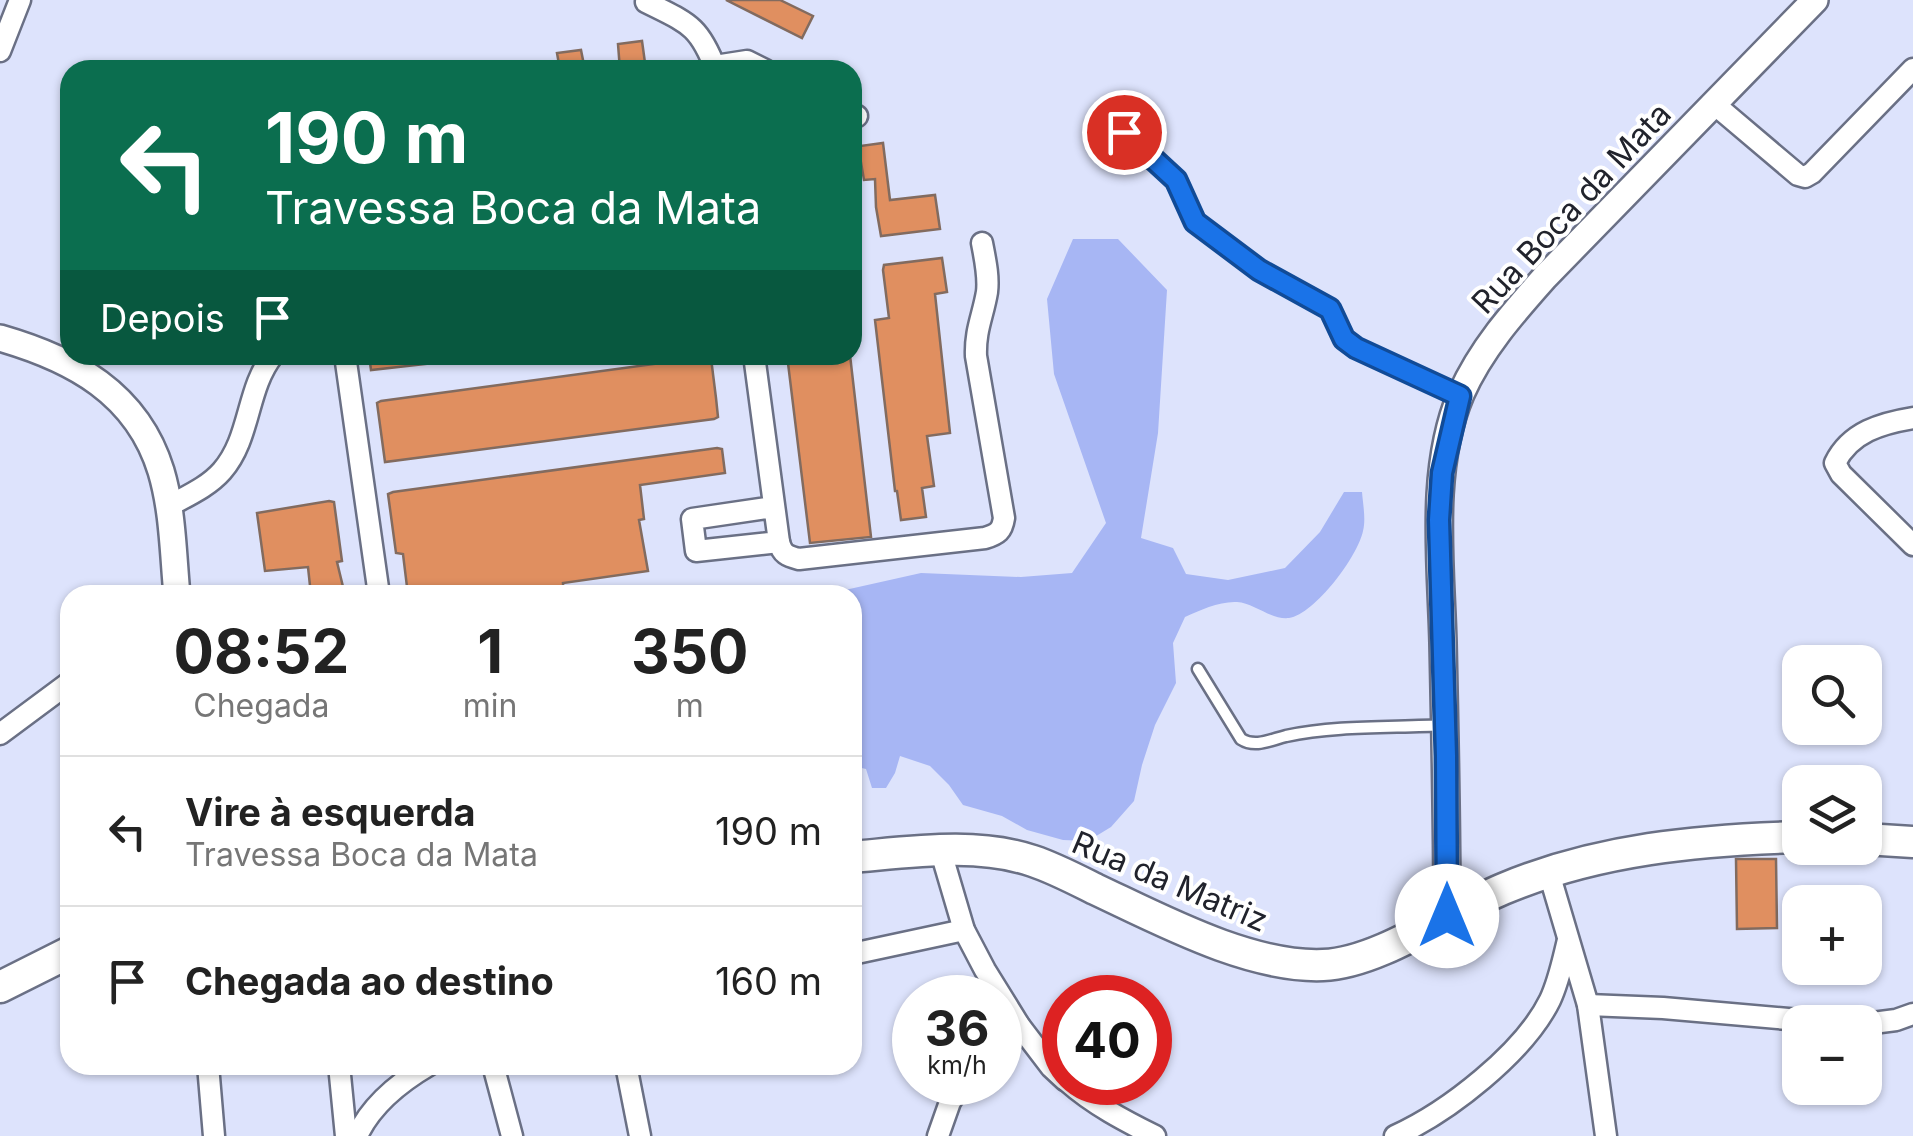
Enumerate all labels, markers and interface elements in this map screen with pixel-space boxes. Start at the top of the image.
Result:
pin [1082,90,1167,175]
street label: Rua Boca da Mata [1463,94,1679,322]
text: 190 m [265,95,468,180]
icon: left [100,100,230,230]
icon: arrive [1097,105,1152,160]
text: Travessa Boca da Mata [265,180,761,235]
icon: arrive [245,290,300,345]
text: Depois [100,295,225,341]
text: 08:52 [174,615,349,687]
text: 1 [477,615,503,687]
text: 350 [631,615,748,687]
map controls [1782,645,1882,1105]
button: search [1782,645,1882,745]
text: Chegada [193,686,329,725]
text: min [463,686,517,725]
text: m [676,686,704,725]
button: layers [1782,765,1882,865]
text: Vire à esquerda [185,789,476,835]
icon: left [100,804,155,859]
text: 190 m [715,808,822,854]
street label: Rua da Matriz [1066,822,1274,940]
text: Travessa Boca da Mata [185,835,538,874]
position arrow [1395,864,1499,968]
button: + [1782,885,1882,985]
icon: arrive [100,954,155,1009]
text: Chegada ao destino [185,958,554,1004]
text: 160 m [715,958,822,1004]
speed limit sign: 40 [1042,975,1172,1105]
text: 36 [925,998,989,1058]
button: − [1782,1005,1882,1105]
text: km/h [927,1050,987,1080]

